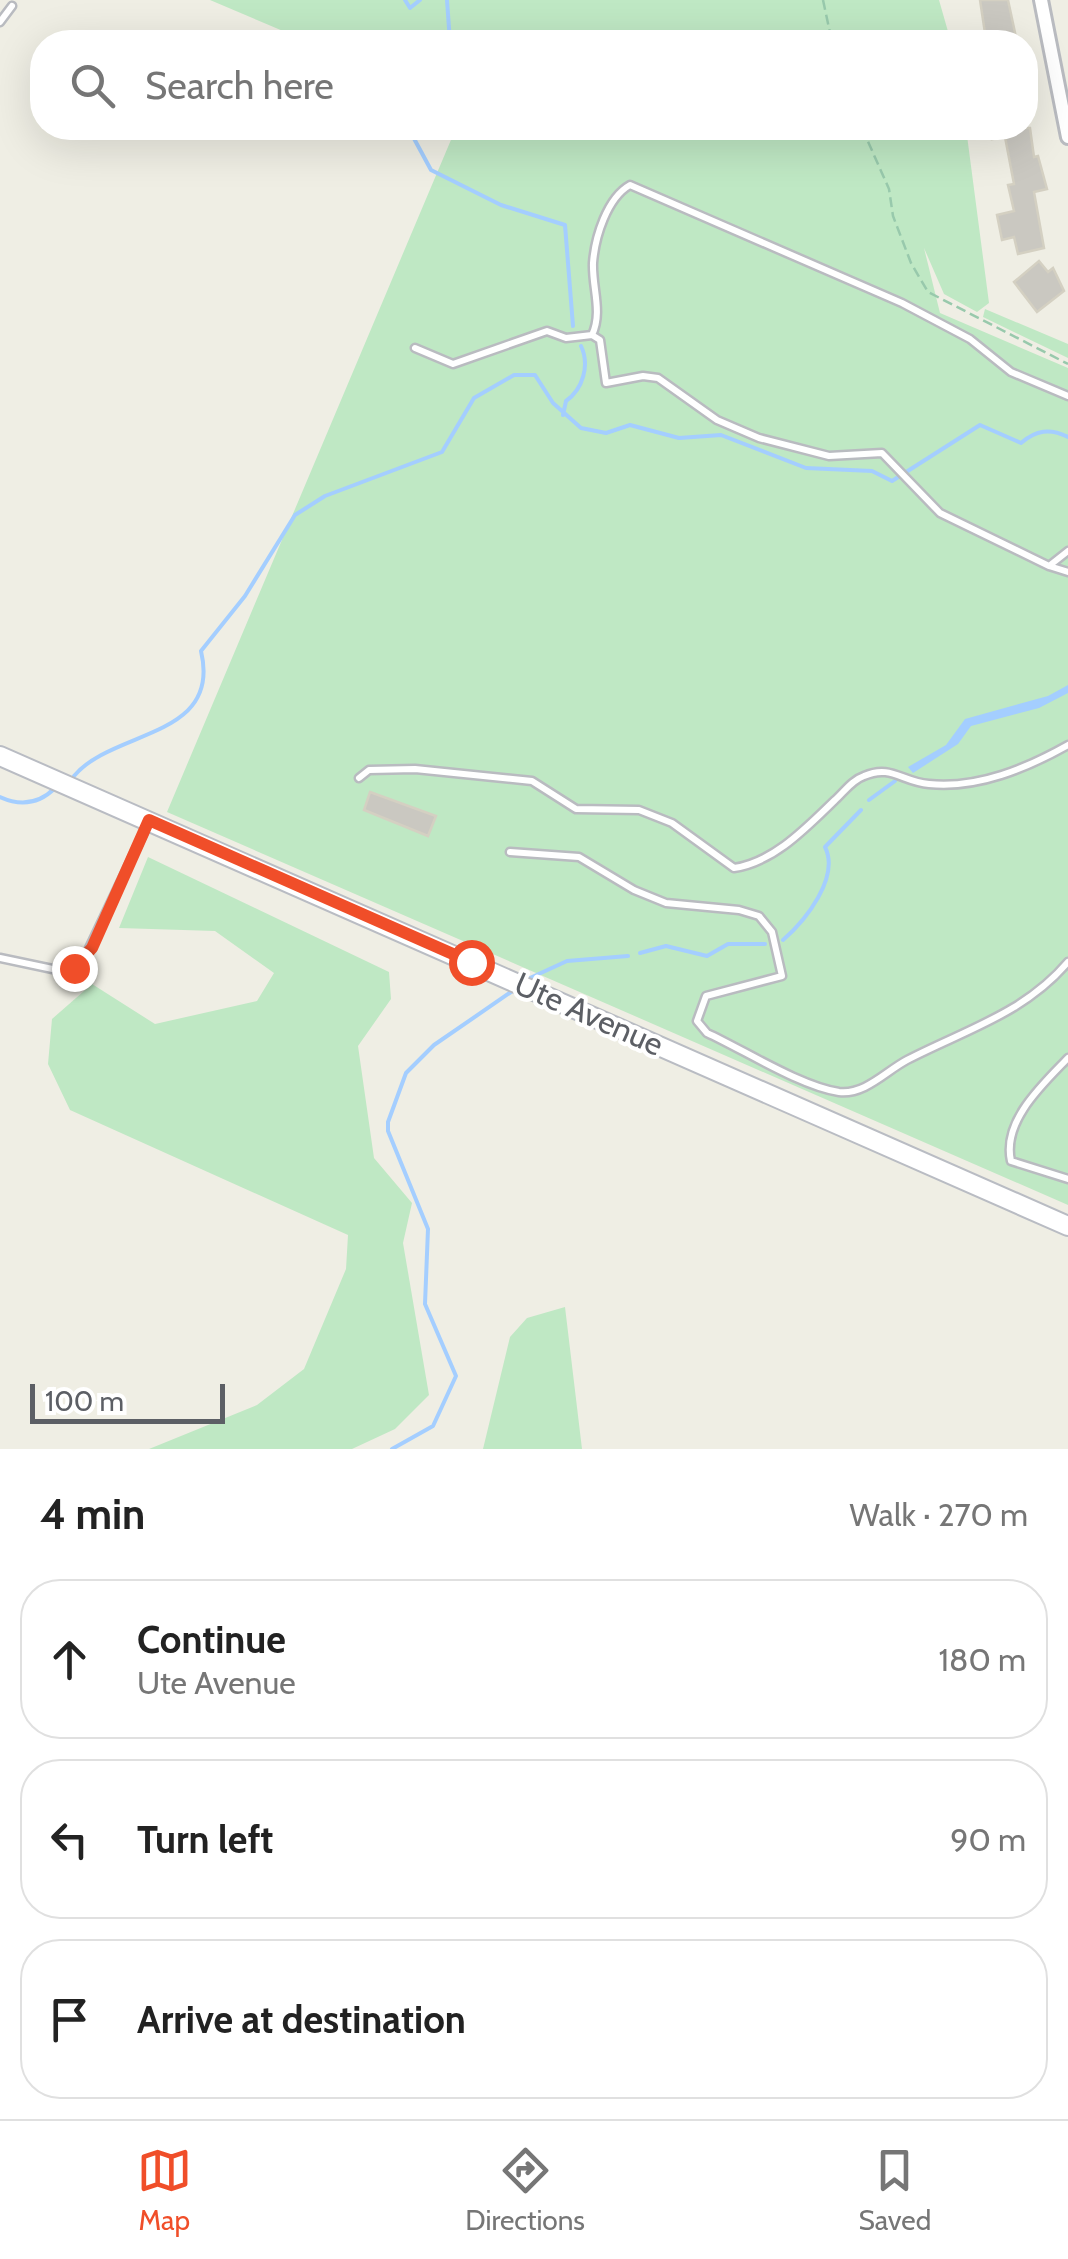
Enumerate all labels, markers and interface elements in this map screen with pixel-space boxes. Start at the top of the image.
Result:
search box [30,30,1038,140]
icon: search [65,58,120,113]
text: Search here [145,62,334,109]
route start [449,940,495,986]
route end [52,946,98,992]
street label: Ute Avenue [509,963,670,1064]
scale bar [30,1379,225,1424]
text: 100 m [45,1384,124,1418]
text: 4 min [40,1488,145,1540]
text: Walk · 270 m [850,1495,1028,1534]
text: Continue [137,1616,286,1663]
icon: ahead [42,1632,97,1687]
text: 180 m [939,1640,1026,1679]
text: Ute Avenue [137,1663,296,1702]
icon: left [42,1812,97,1867]
text: Turn left [137,1816,273,1863]
text: 90 m [950,1820,1026,1859]
icon: arrive [42,1992,97,2047]
text: Arrive at destination [137,1996,466,2043]
tab: Map [137,2143,192,2237]
tab: Directions [465,2143,585,2237]
tab: Saved [859,2143,931,2237]

